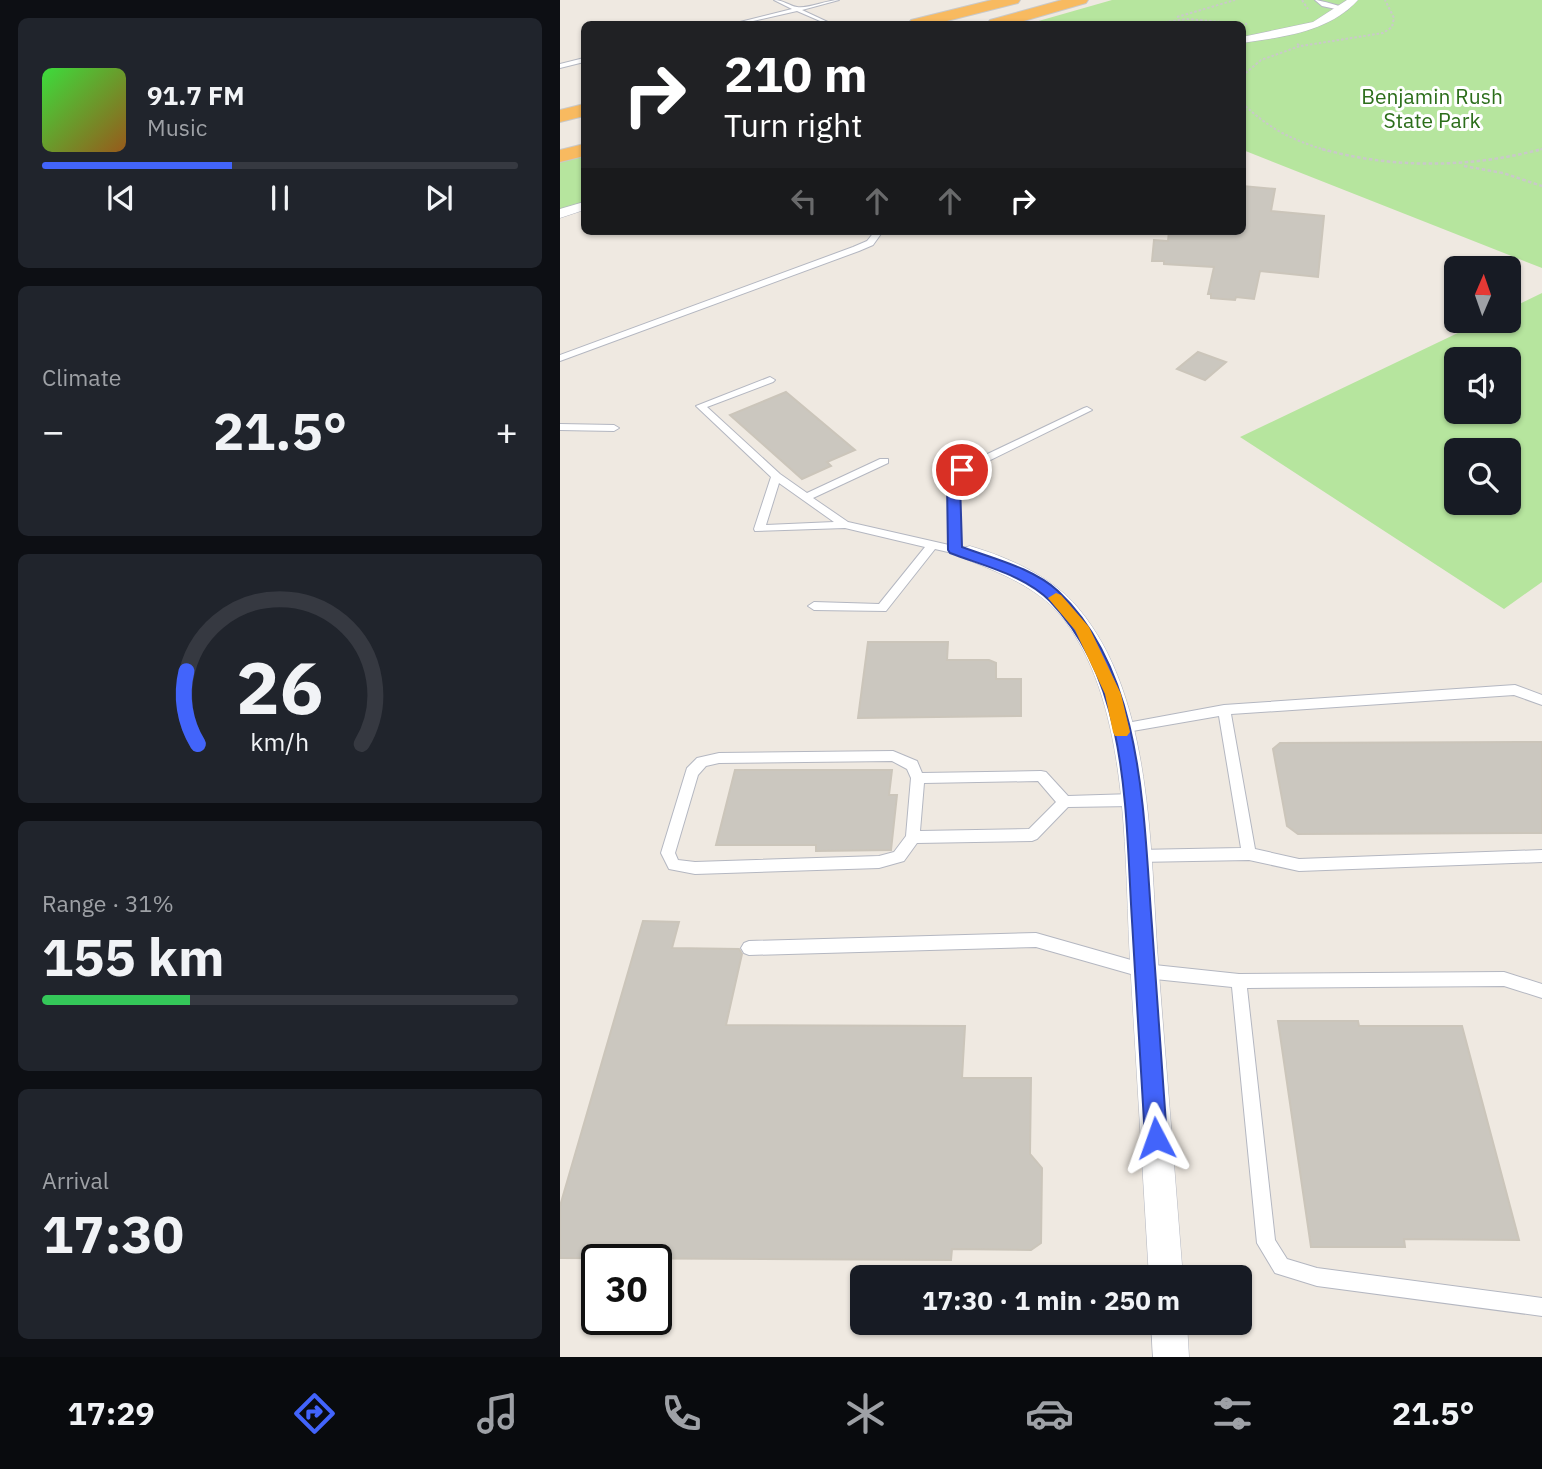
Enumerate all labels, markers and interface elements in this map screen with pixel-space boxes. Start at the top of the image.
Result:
text: 210 m [724,42,868,105]
icon: right [609,49,700,140]
text: 91.7 FM [147,78,245,112]
park label: Benjamin Rush State Park [1361,82,1503,134]
text: Turn right [724,104,862,146]
text: Music [147,112,207,142]
icon: previous [102,179,140,217]
icon: pause [261,179,299,217]
icon: next [420,179,458,217]
icon: left [785,182,823,220]
icon: ahead [858,182,896,220]
icon: ahead [931,182,969,220]
icon: right [1004,182,1042,220]
north arrow [1444,256,1521,332]
map controls [1444,256,1521,515]
button: sound [1444,347,1521,424]
text: Climate [42,362,121,392]
text: 21.5° [213,397,347,464]
text: − [42,406,65,455]
text: + [495,406,518,455]
button: search [1444,438,1521,515]
pin [932,440,992,500]
icon: arrive [943,451,981,489]
text: 26 [236,640,324,735]
text: km/h [251,725,309,758]
text: Range · 31% [42,888,174,918]
text: 155 km [42,923,224,990]
position arrow [1119,1101,1193,1175]
text: Arrival [42,1165,109,1195]
text: 17:30 [42,1200,184,1267]
speed limit sign: 30 [581,1244,672,1335]
text: 17:30 · 1 min · 250 m [922,1283,1180,1317]
icon: directions [290,1389,339,1438]
icon: music [473,1389,522,1438]
icon: phone [657,1389,706,1438]
icon: climate [841,1389,890,1438]
icon: car [1025,1389,1074,1438]
icon: filters [1208,1389,1257,1438]
text: 17:29 [67,1392,155,1434]
text: 21.5° [1392,1392,1475,1434]

